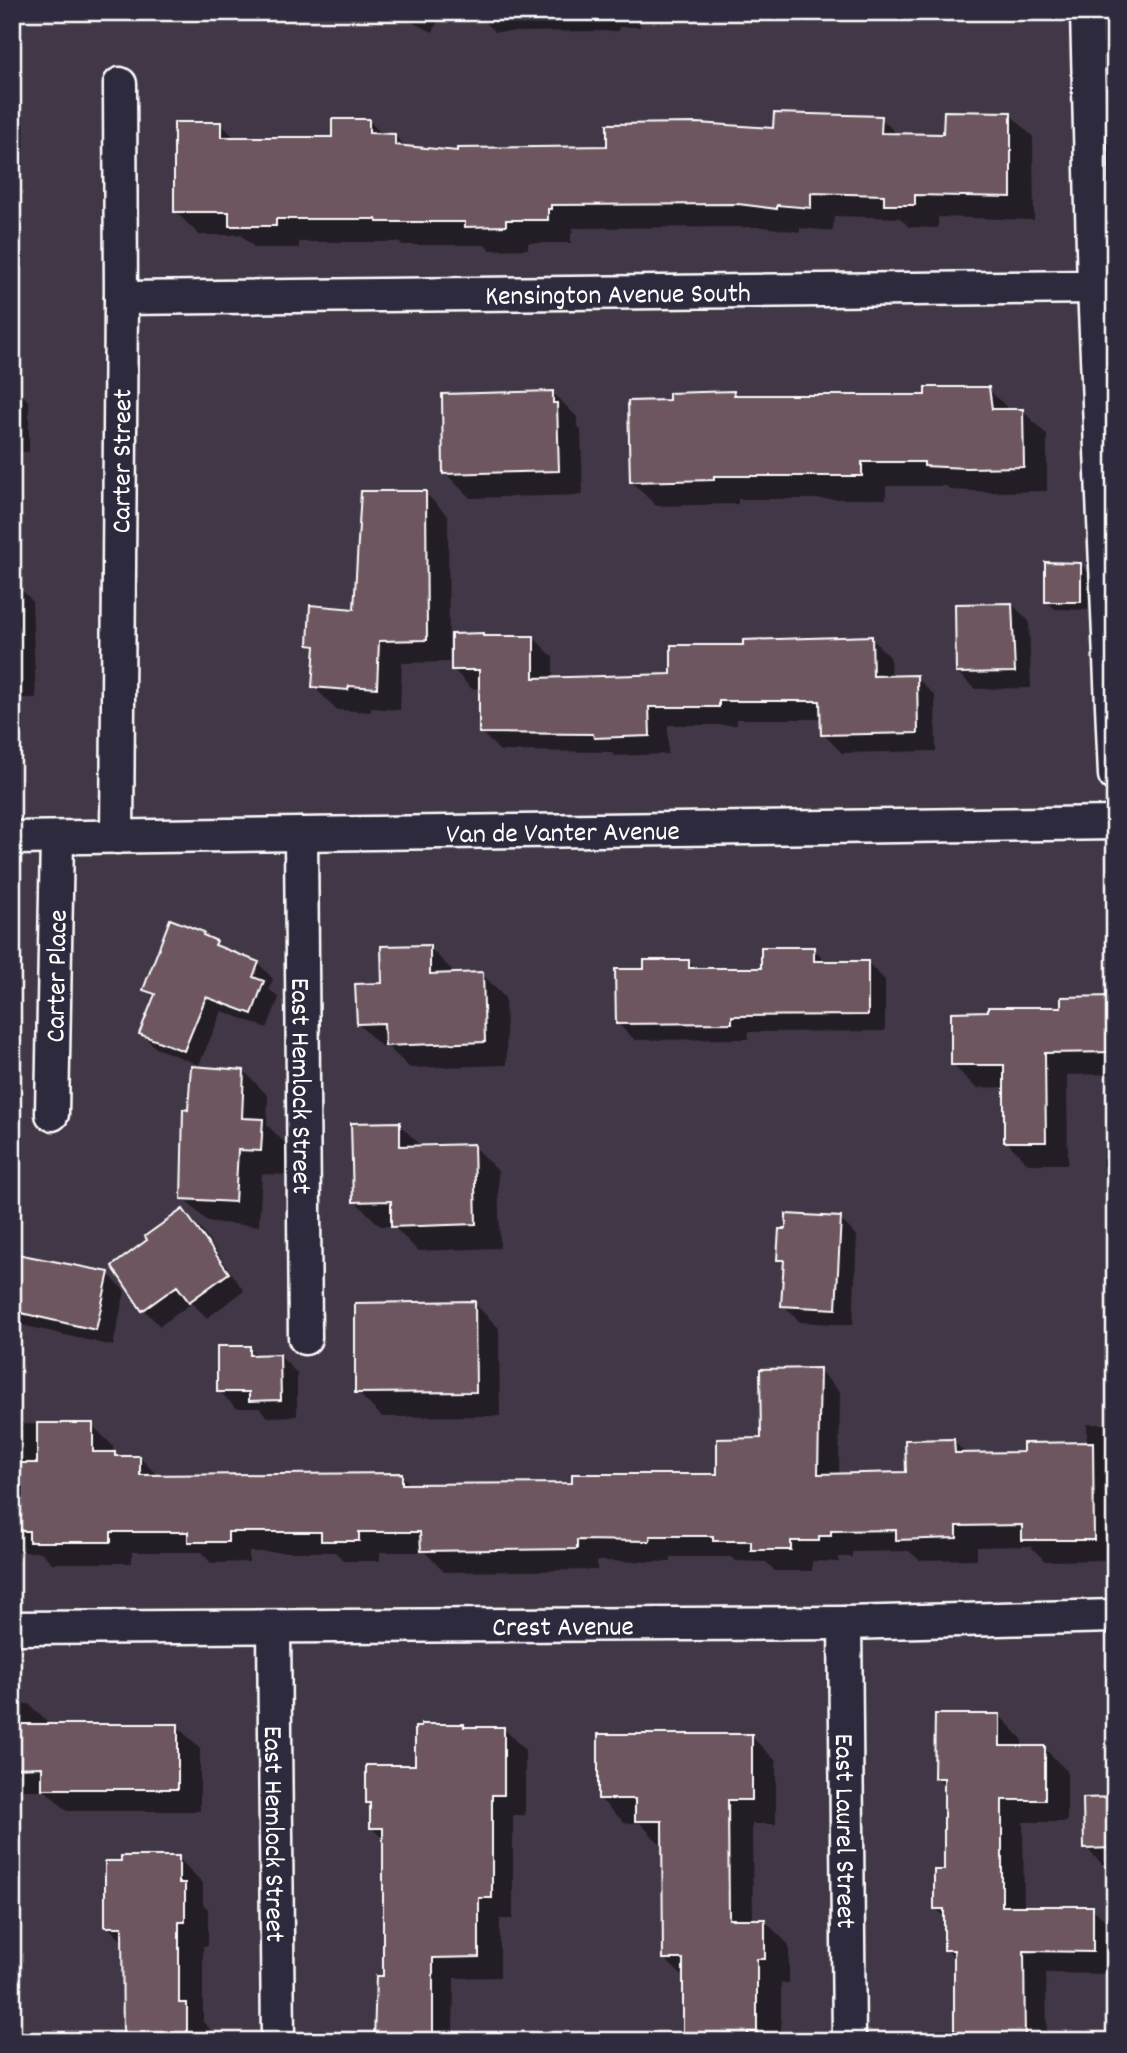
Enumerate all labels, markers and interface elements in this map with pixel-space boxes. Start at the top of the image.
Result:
street label: Kensington Avenue South [485,276,751,319]
street label: Carter Street [104,388,145,534]
street label: Van de Vanter Avenue [446,814,680,857]
street label: Carter Place [38,909,81,1043]
street label: East Hemlock Street [277,978,319,1195]
street label: Crest Avenue [492,1609,634,1650]
street label: East Hemlock Street [250,1725,292,1943]
street label: East Laurel Street [821,1733,863,1929]

